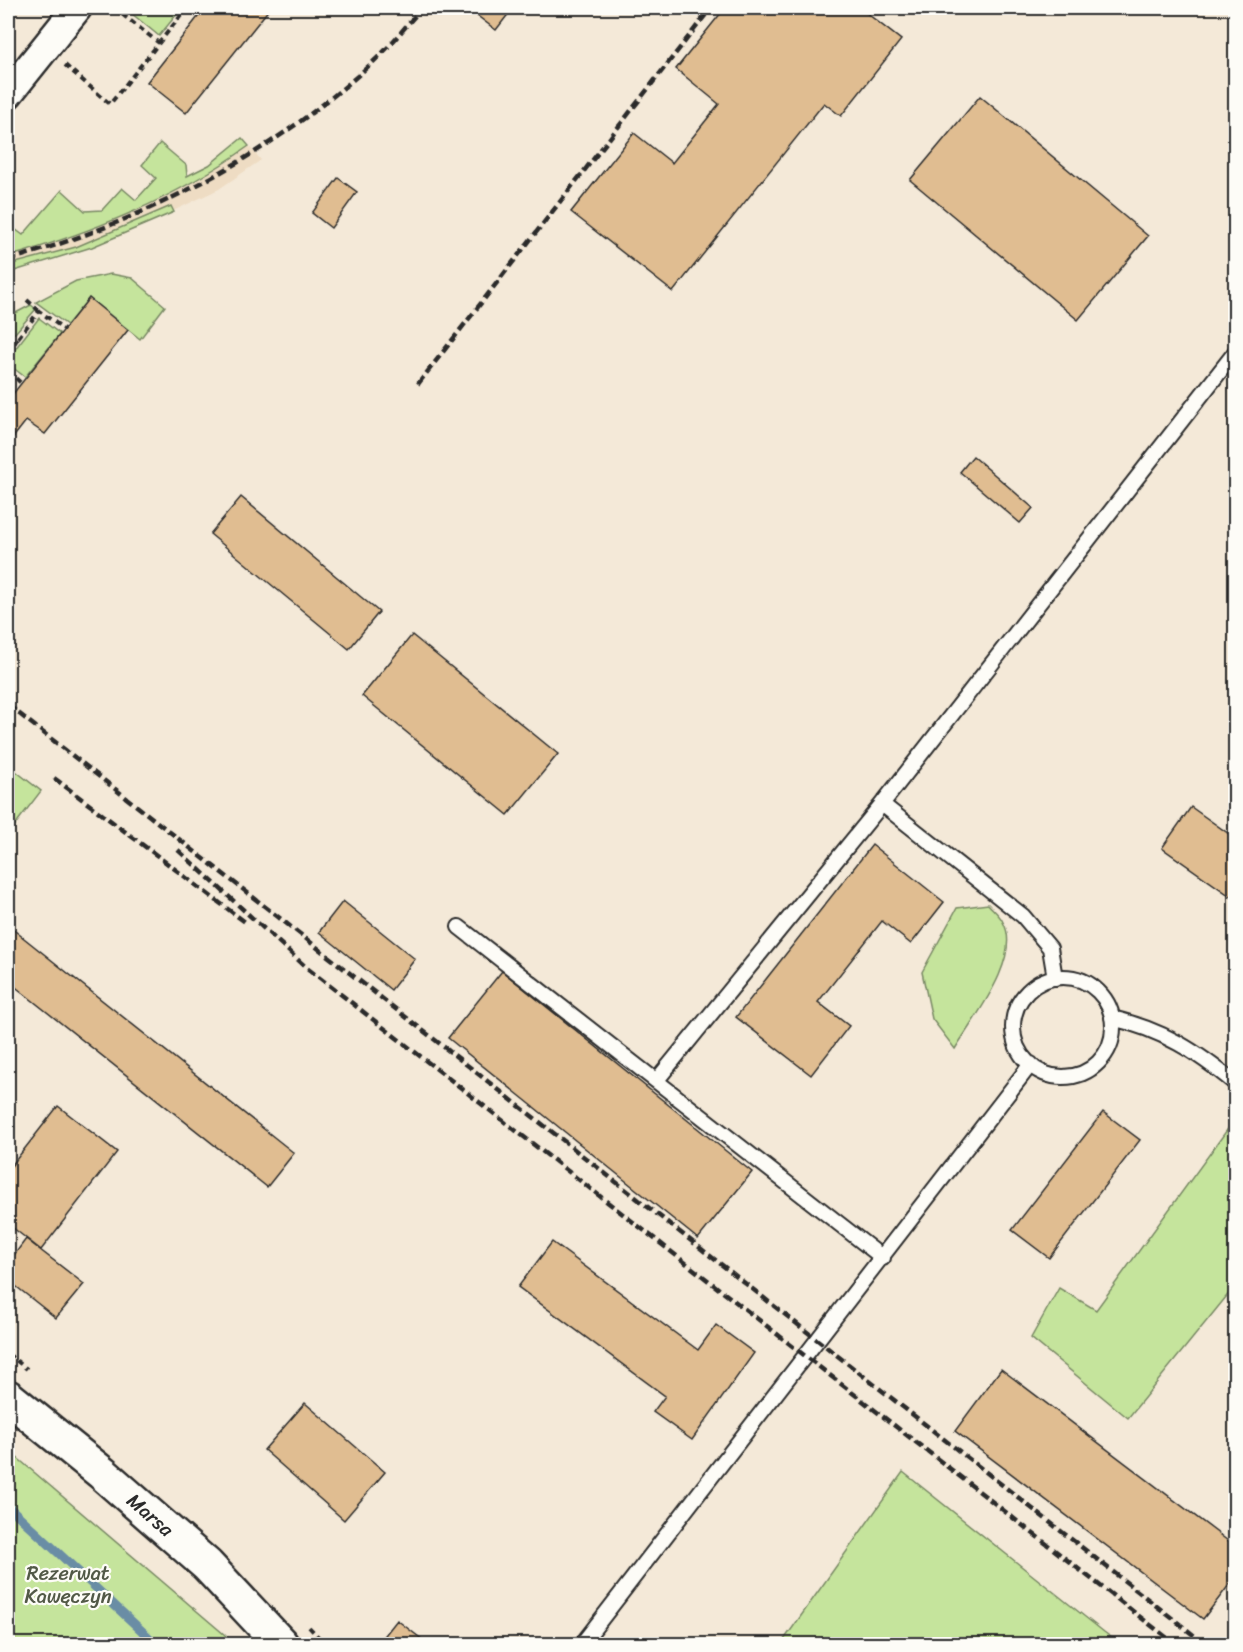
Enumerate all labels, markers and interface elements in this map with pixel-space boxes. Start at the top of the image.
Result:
street label: Marsa [118,1484,183,1546]
park label: Rezerwat Kawęczyn [25,1556,112,1614]

